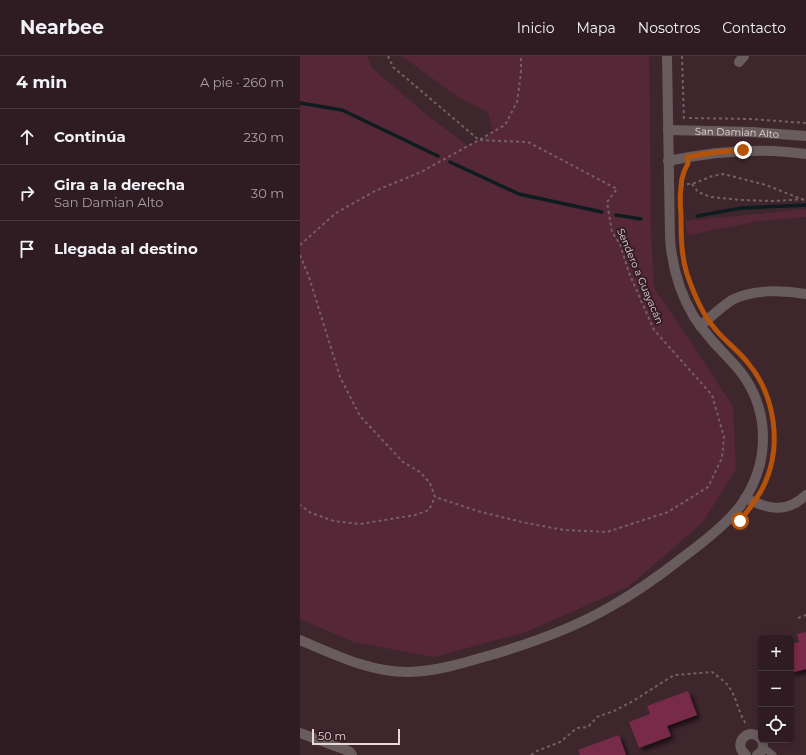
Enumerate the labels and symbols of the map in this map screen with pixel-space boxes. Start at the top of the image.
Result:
street label: San Damian Alto [695,124,779,140]
route end [734,141,752,159]
street label: Sendero a Guayacán [614,226,666,326]
route start [731,512,749,530]
scale bar [312,727,400,746]

